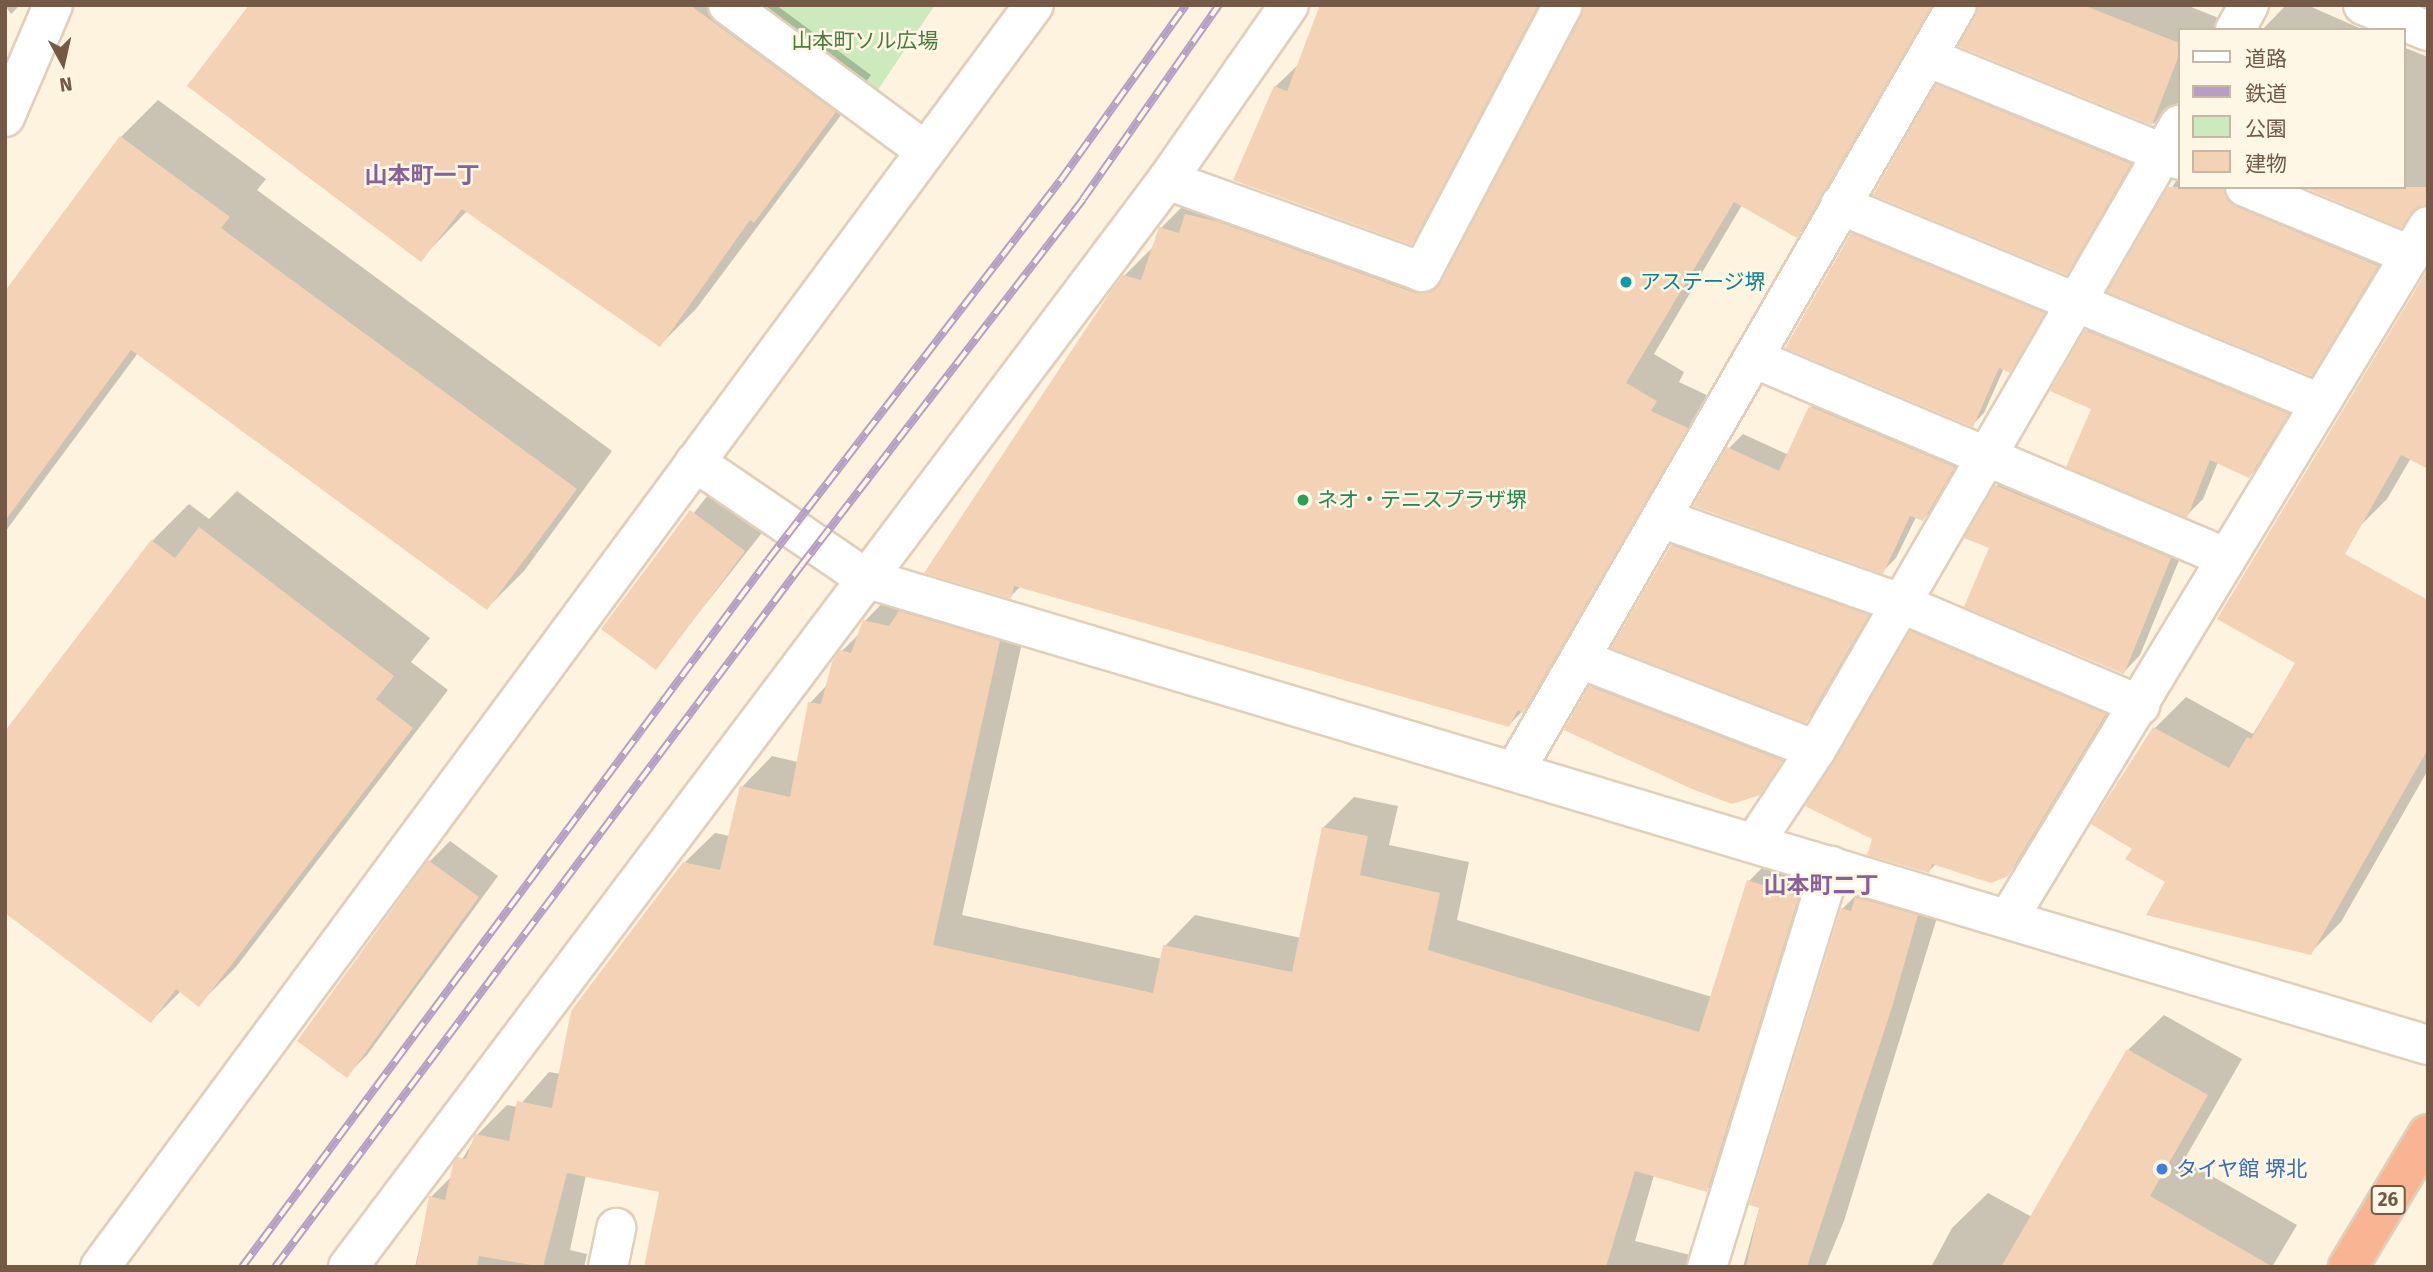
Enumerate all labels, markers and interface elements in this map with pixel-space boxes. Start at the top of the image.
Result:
north arrow [28,28,98,98]
park label: 山本町ソル広場 [792,28,938,54]
legend [2178,28,2405,189]
text: 道路 [2245,46,2287,72]
text: N [58,72,74,97]
text: 鉄道 [2245,81,2287,107]
text: 公園 [2245,116,2287,142]
text: 建物 [2245,151,2287,177]
district label: 山本町一丁 [365,161,479,189]
place label: アステージ堺 [1640,269,1766,295]
marker: アステージ堺 [1618,274,1634,290]
place label: ネオ・テニスプラザ堺 [1317,487,1527,513]
marker: ネオ・テニスプラザ堺 [1295,492,1311,508]
district label: 山本町二丁 [1764,871,1878,899]
place label: タイヤ館 堺北 [2176,1156,2308,1182]
marker: タイヤ館 堺北 [2154,1161,2170,1177]
road number: 26 [2370,1184,2406,1216]

